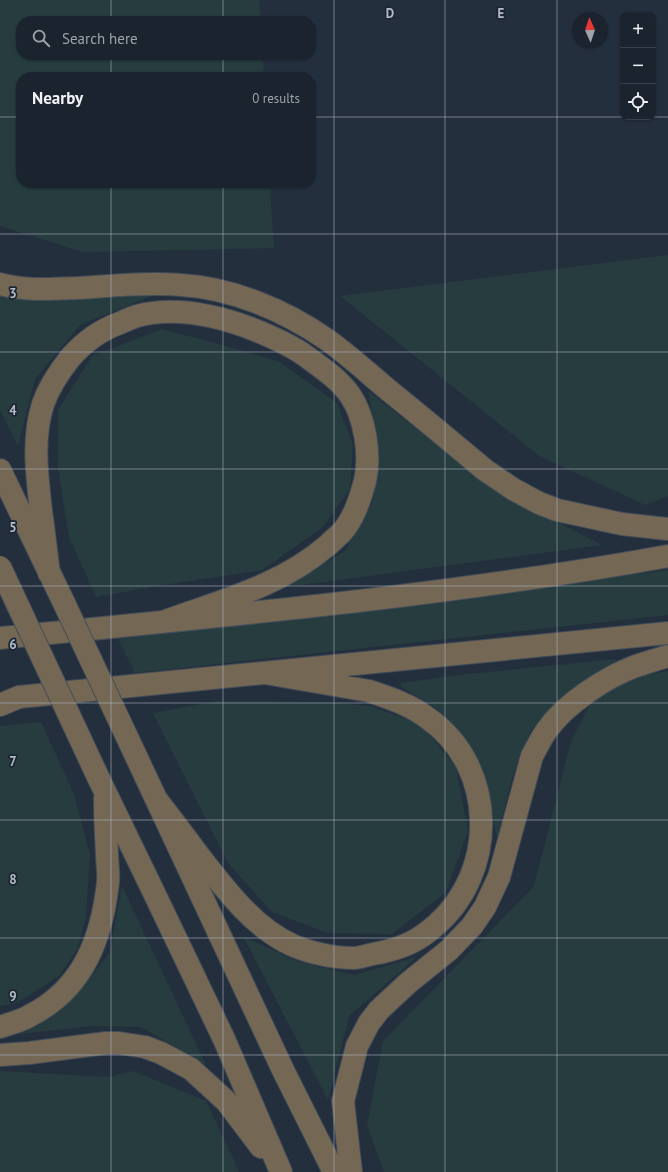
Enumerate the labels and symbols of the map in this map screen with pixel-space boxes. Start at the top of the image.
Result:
text: D [386,5,394,22]
text: E [498,5,505,22]
north arrow [572,12,608,48]
text: 3 [9,285,17,302]
text: 4 [9,402,17,419]
text: 5 [9,519,17,536]
text: 6 [9,636,17,653]
text: 7 [9,753,17,770]
text: 8 [9,871,17,888]
text: 9 [9,988,17,1005]

